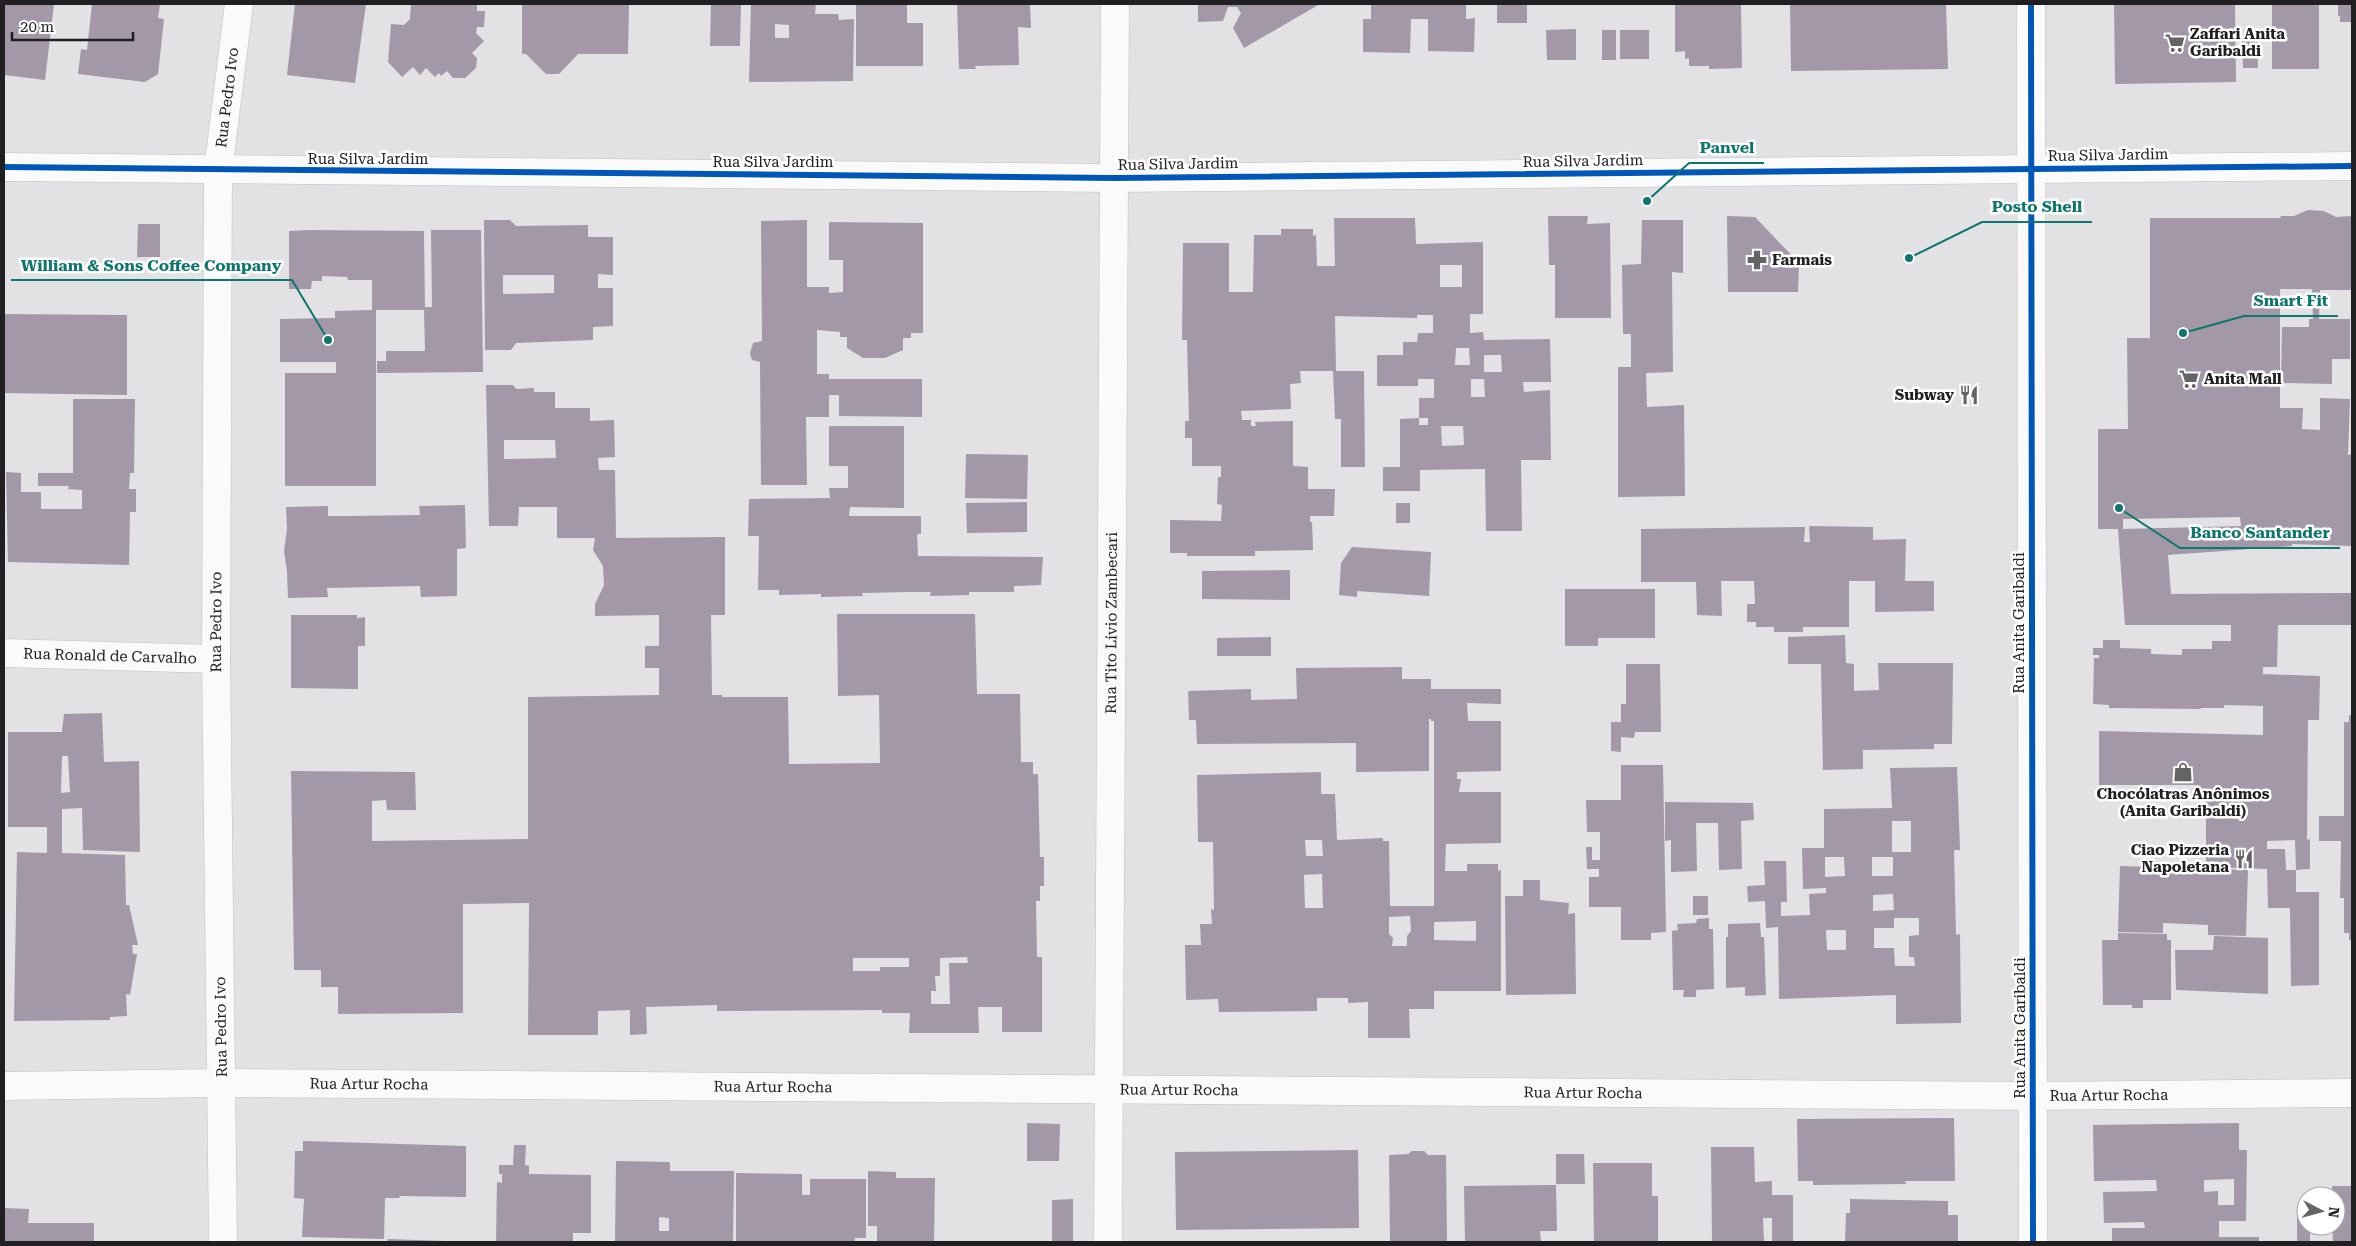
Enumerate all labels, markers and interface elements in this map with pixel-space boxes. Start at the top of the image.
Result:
scale bar [12,10,134,42]
text: 20 m [20,18,55,36]
place label: Zaffari Anita Garibaldi [2190,25,2285,60]
supermarket icon: Zaffari Anita Garibaldi [2164,32,2186,54]
street label: Rua Pedro Ivo [212,46,242,149]
callout: Panvel [1689,132,1764,163]
text: Panvel [1700,138,1755,157]
street label: Rua Silva Jardim [2047,145,2169,165]
street label: Rua Silva Jardim [308,150,429,168]
street label: Rua Silva Jardim [1522,151,1644,171]
street label: Rua Silva Jardim [713,153,834,171]
street label: Rua Silva Jardim [1117,154,1239,174]
callout: Posto Shell [1982,191,2092,222]
text: Posto Shell [1992,197,2083,216]
callout: William & Sons Coffee Company [11,249,292,280]
pharmacy icon: Farmais [1746,249,1768,271]
place label: Farmais [1772,251,1832,269]
text: William & Sons Coffee Company [21,256,282,275]
callout: Smart Fit [2244,285,2338,316]
text: Smart Fit [2254,291,2329,310]
supermarket icon: Anita Mall [2178,368,2200,390]
place label: Anita Mall [2204,370,2282,388]
restaurant icon: Subway [1958,384,1980,406]
place label: Subway [1895,386,1954,404]
callout: Banco Santander [2180,517,2340,548]
text: Banco Santander [2190,523,2330,542]
street label: Rua Tito Lívio Zambecari [1102,532,1121,714]
street label: Rua Anita Garibaldi [2010,552,2028,694]
street label: Rua Pedro Ivo [207,572,225,673]
street label: Rua Ronald de Carvalho [23,645,197,667]
shop icon: Chocólatras Anônimos (Anita Garibaldi) [2172,761,2194,783]
place label: Chocólatras Anônimos (Anita Garibaldi) [2097,785,2270,820]
place label: Ciao Pizzeria Napoletana [2131,841,2229,876]
restaurant icon: Ciao Pizzeria Napoletana [2233,848,2255,870]
street label: Rua Anita Garibaldi [2011,957,2029,1099]
street label: Rua Pedro Ivo [211,976,231,1078]
street label: Rua Artur Rocha [309,1075,429,1093]
street label: Rua Artur Rocha [713,1078,833,1096]
street label: Rua Artur Rocha [1119,1080,1239,1099]
street label: Rua Artur Rocha [1523,1083,1643,1102]
street label: Rua Artur Rocha [2049,1086,2169,1105]
north arrow [2296,1186,2346,1236]
text: N [2325,1206,2342,1219]

